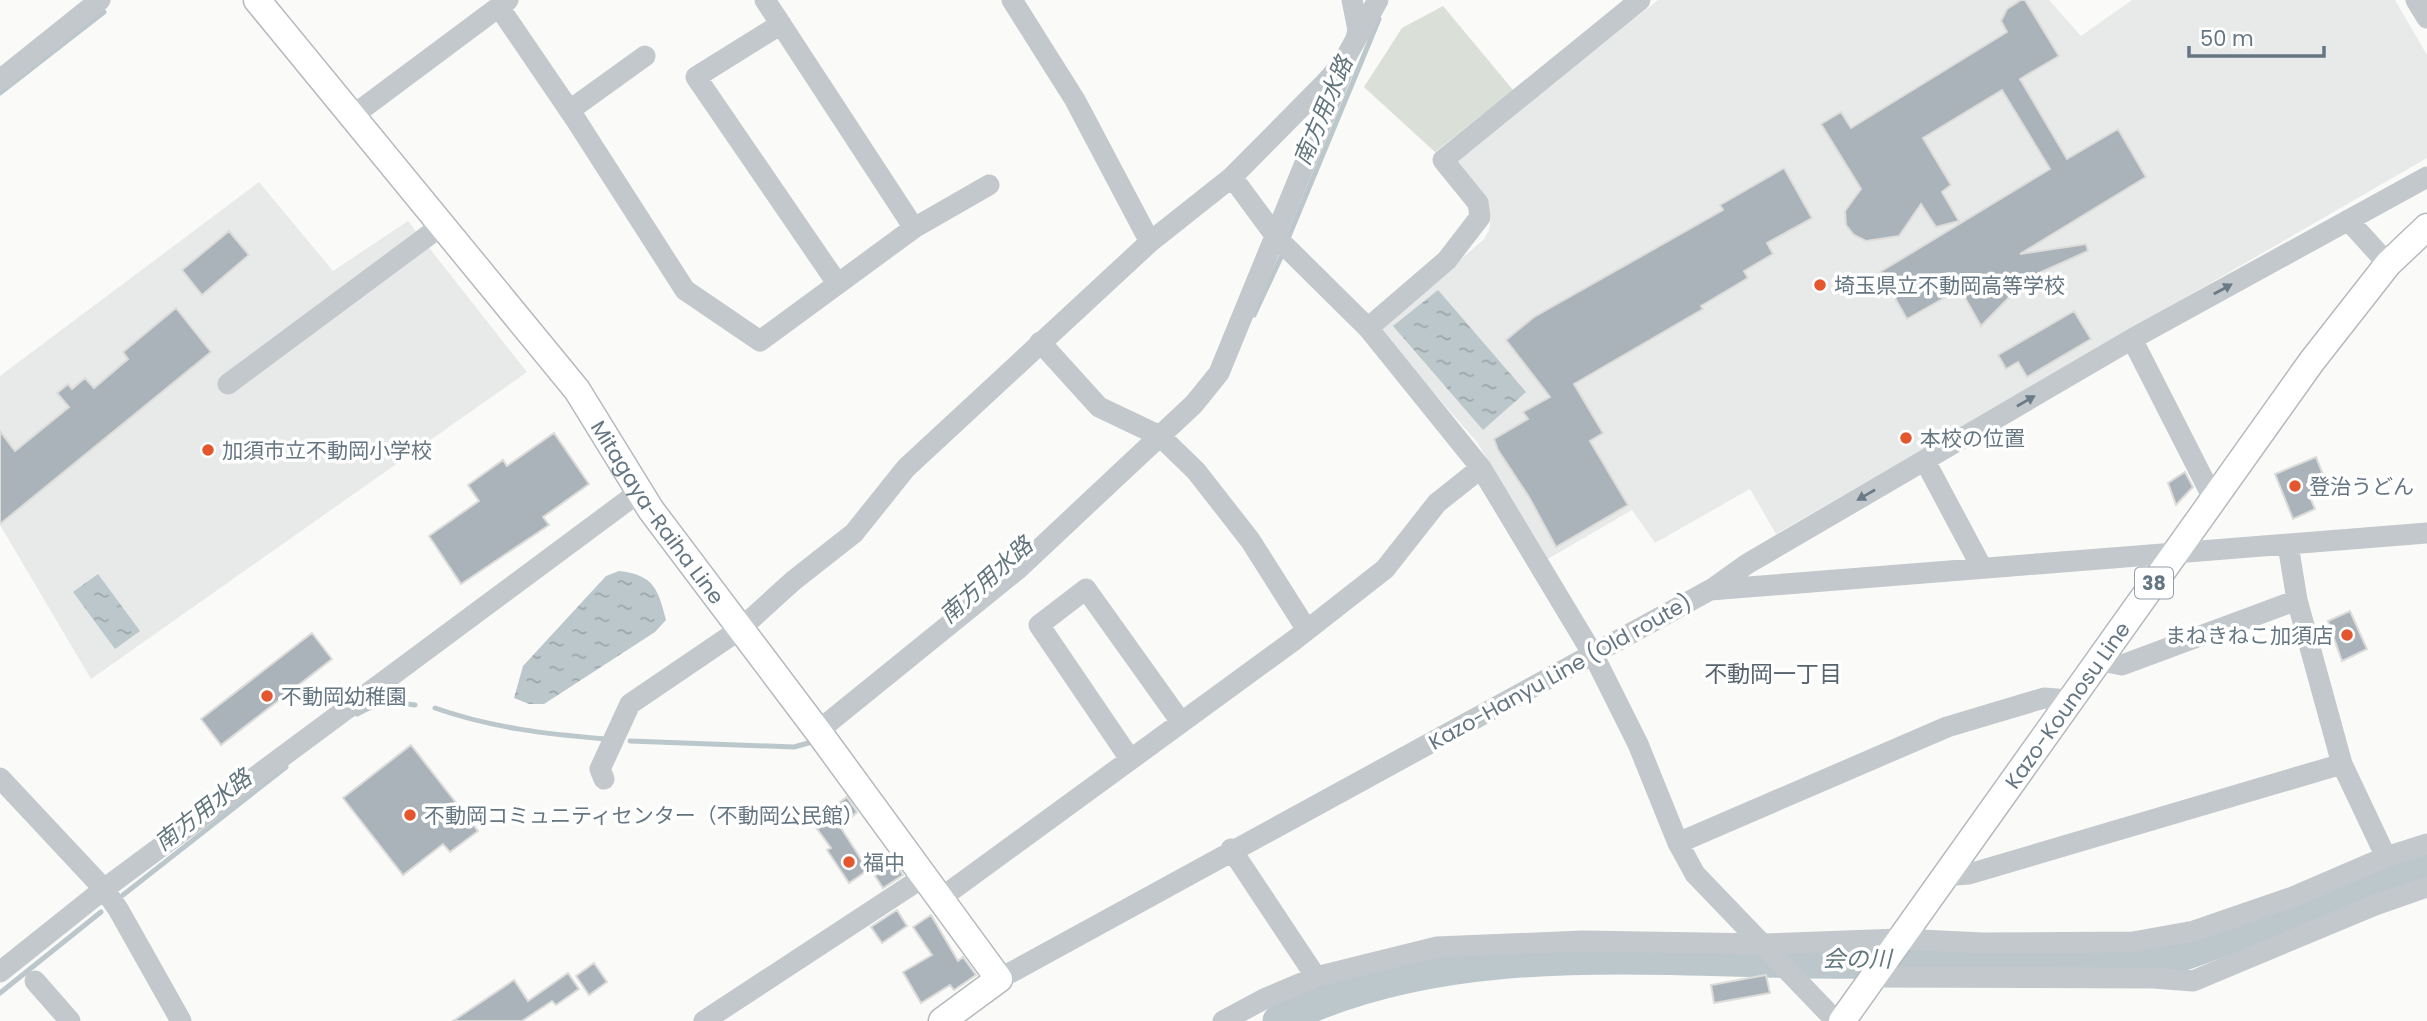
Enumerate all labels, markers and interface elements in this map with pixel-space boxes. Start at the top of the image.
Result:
scale bar [2189,14,2324,58]
text: 50 m [2200,24,2254,53]
water label: 南方用水路 [1286,50,1361,170]
place label: 埼玉県立不動岡高等学校 [1834,271,2065,300]
marker: 埼玉県立不動岡高等学校 [1812,277,1828,293]
one-way arrow [2214,283,2233,295]
one-way arrow [2016,395,2035,408]
street label: Mitagaya-Raiha Line [585,415,731,610]
place label: 本校の位置 [1920,424,2025,453]
marker: 本校の位置 [1898,430,1914,446]
place label: 加須市立不動岡小学校 [222,436,432,465]
marker: 加須市立不動岡小学校 [200,442,216,458]
place label: 登治うどん [2309,472,2414,501]
marker: 登治うどん [2287,478,2303,494]
one-way arrow [1856,489,1875,501]
water label: 南方用水路 [933,528,1041,630]
road number: 38 [2135,568,2173,598]
street label: Kazo-Hanyu Line (Old route) [1423,587,1697,757]
street label: Kazo-Kounosu Line [1998,616,2136,794]
place label: まねきねこ加須店 [2165,621,2333,650]
marker: まねきねこ加須店 [2339,627,2355,643]
district label: 不動岡一丁目 [1704,658,1842,690]
place label: 不動岡幼稚園 [281,682,407,711]
marker: 不動岡幼稚園 [259,688,275,704]
water label: 南方用水路 [148,761,260,858]
place label: 不動岡コミュニティセンター（不動岡公民館） [424,801,864,830]
marker: 不動岡コミュニティセンター（不動岡公民館） [402,807,418,823]
place label: 福中 [863,848,905,877]
marker: 福中 [841,854,857,870]
water label: 会の川 [1823,943,1895,975]

